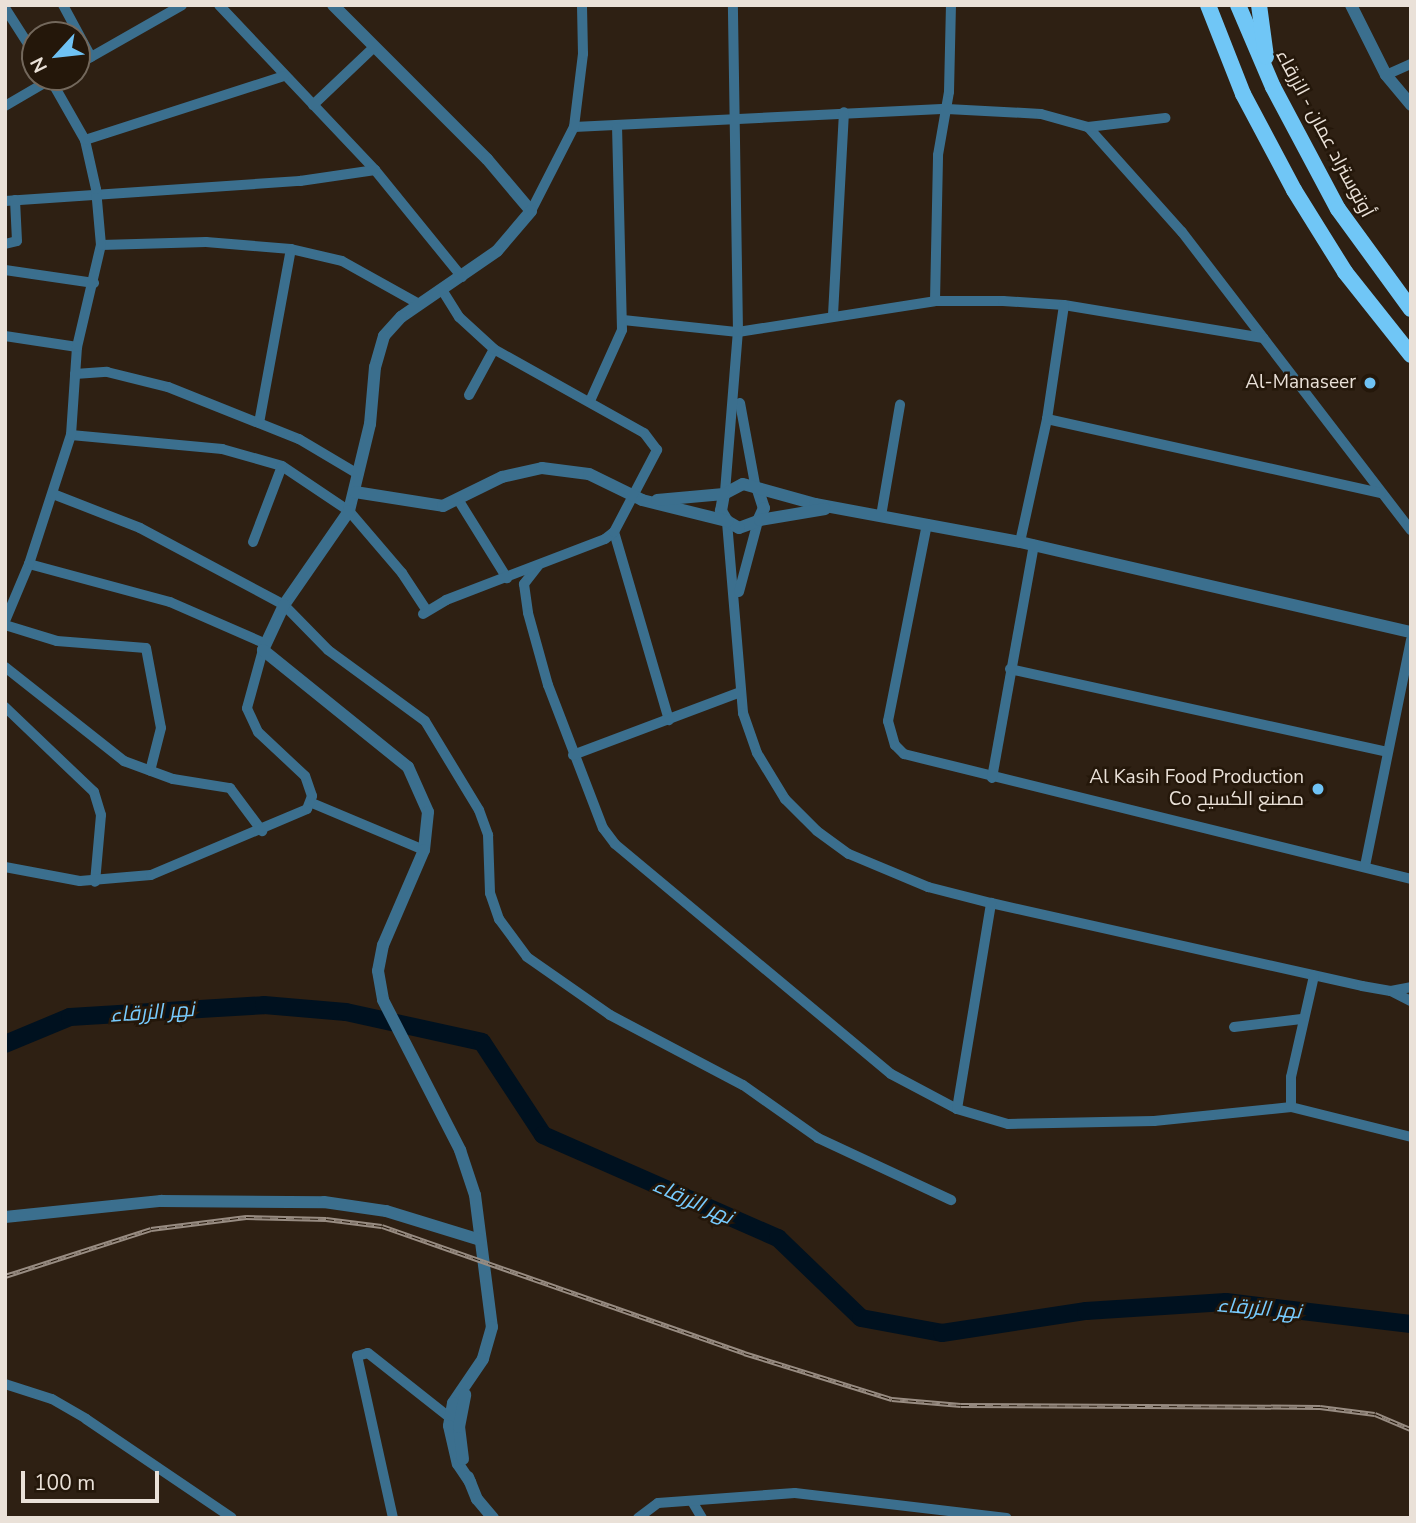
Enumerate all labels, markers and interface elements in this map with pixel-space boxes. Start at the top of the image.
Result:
north arrow [21,21,91,91]
street label: أوتوستراد عمان - الزرقاء [1270,46,1378,222]
text: N [24,52,54,77]
place label: Al-Manaseer [1245,372,1356,394]
marker: Al-Manaseer [1362,375,1378,391]
place label: Al Kasih Food Production Co مصنع الكسيح [1089,767,1304,811]
marker: Al Kasih Food Production Co مصنع الكسيح [1310,781,1326,797]
water label: نهر الزرقاء [109,996,195,1028]
water label: نهر الزرقاء [649,1172,737,1230]
water label: نهر الزرقاء [1216,1292,1302,1324]
scale bar [24,1456,163,1500]
text: 100 m [34,1469,95,1497]

